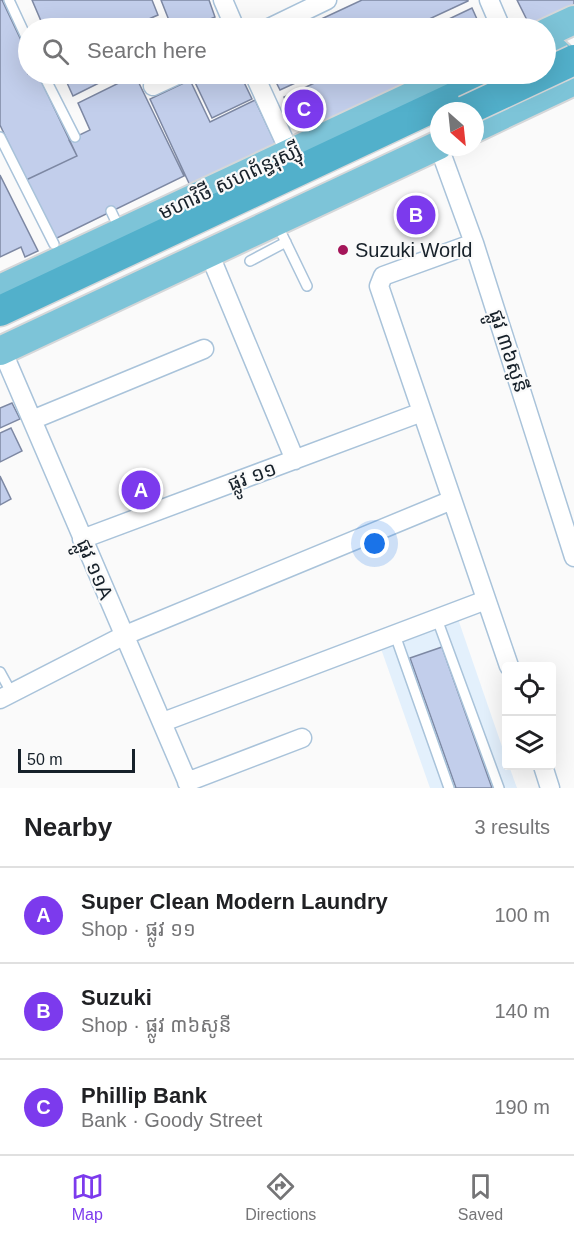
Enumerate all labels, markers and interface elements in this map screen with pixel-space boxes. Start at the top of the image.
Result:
search box [18,18,556,84]
icon: search [39,35,72,68]
text: Search here [87,38,207,63]
pin: C [284,86,324,132]
north arrow [430,102,484,156]
street label: មហាវិថី សហព័ន្ធរុស្ស៊ី [155,137,308,230]
pin: B [396,192,436,238]
place label: Suzuki World [355,239,472,261]
marker: Suzuki World [336,243,350,257]
street label: ផ្លូវ ៣៦សូនី [478,307,533,398]
street label: ផ្លូវ ១១ [225,457,282,502]
pin: A [122,468,160,512]
your location [360,529,389,558]
street label: ផ្លូវ ១១A [65,535,118,606]
map controls [502,662,556,770]
button: locate [502,662,556,716]
button: layers [502,716,556,770]
scale bar [18,746,135,774]
text: 50 m [27,751,63,768]
text: Nearby [24,812,112,842]
text: 3 results [474,816,550,838]
text: Super Clean Modern Laundry [81,889,388,914]
text: A [36,904,51,926]
text: 100 m [494,904,550,926]
text: Shop · ផ្លូវ ១១ [81,918,196,940]
text: Suzuki [81,985,152,1010]
text: B [36,1000,51,1022]
text: 140 m [494,1000,550,1022]
text: Shop · ផ្លូវ ៣៦សូនី [81,1014,231,1036]
text: Phillip Bank [81,1083,207,1108]
text: C [36,1096,51,1118]
text: 190 m [494,1096,550,1118]
text: Bank · Goody Street [81,1109,262,1131]
tab: Map [71,1170,104,1224]
tab: Directions [245,1170,316,1224]
tab: Saved [458,1170,503,1224]

